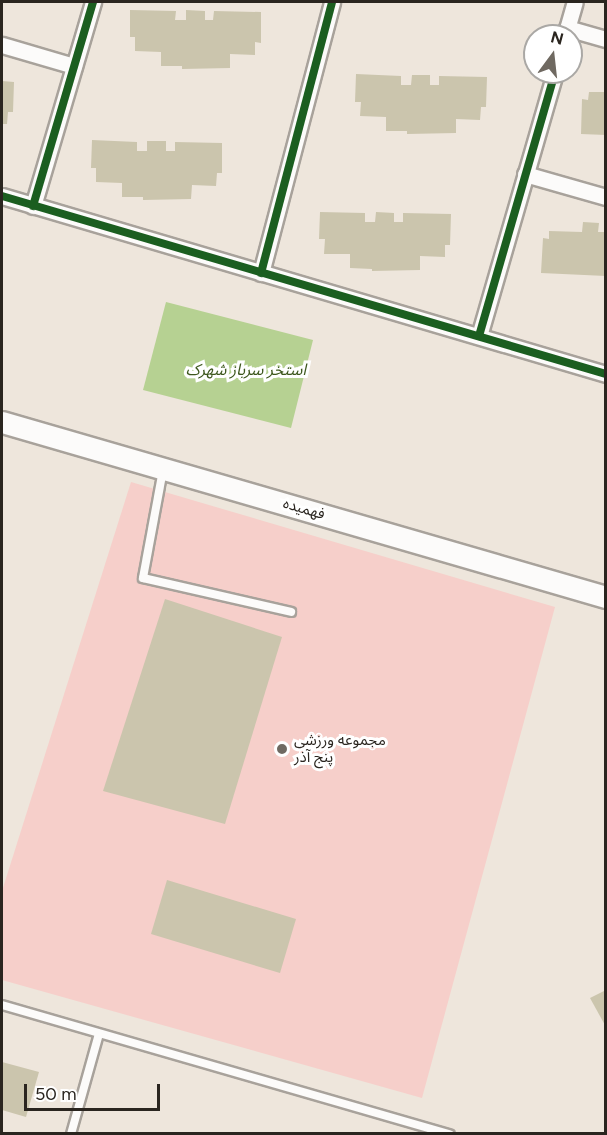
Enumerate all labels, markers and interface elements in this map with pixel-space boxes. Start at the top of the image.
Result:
north arrow [523,24,583,84]
text: N [549,27,566,49]
water label: استخر سرباز شهرک [186,360,306,380]
street label: فهمیده [281,494,327,524]
place label: مجموعه ورزشی پنج آذر [294,731,386,766]
marker: مجموعه ورزشی پنج آذر [275,742,289,756]
scale bar [27,1072,164,1110]
text: 50 m [35,1083,77,1105]

